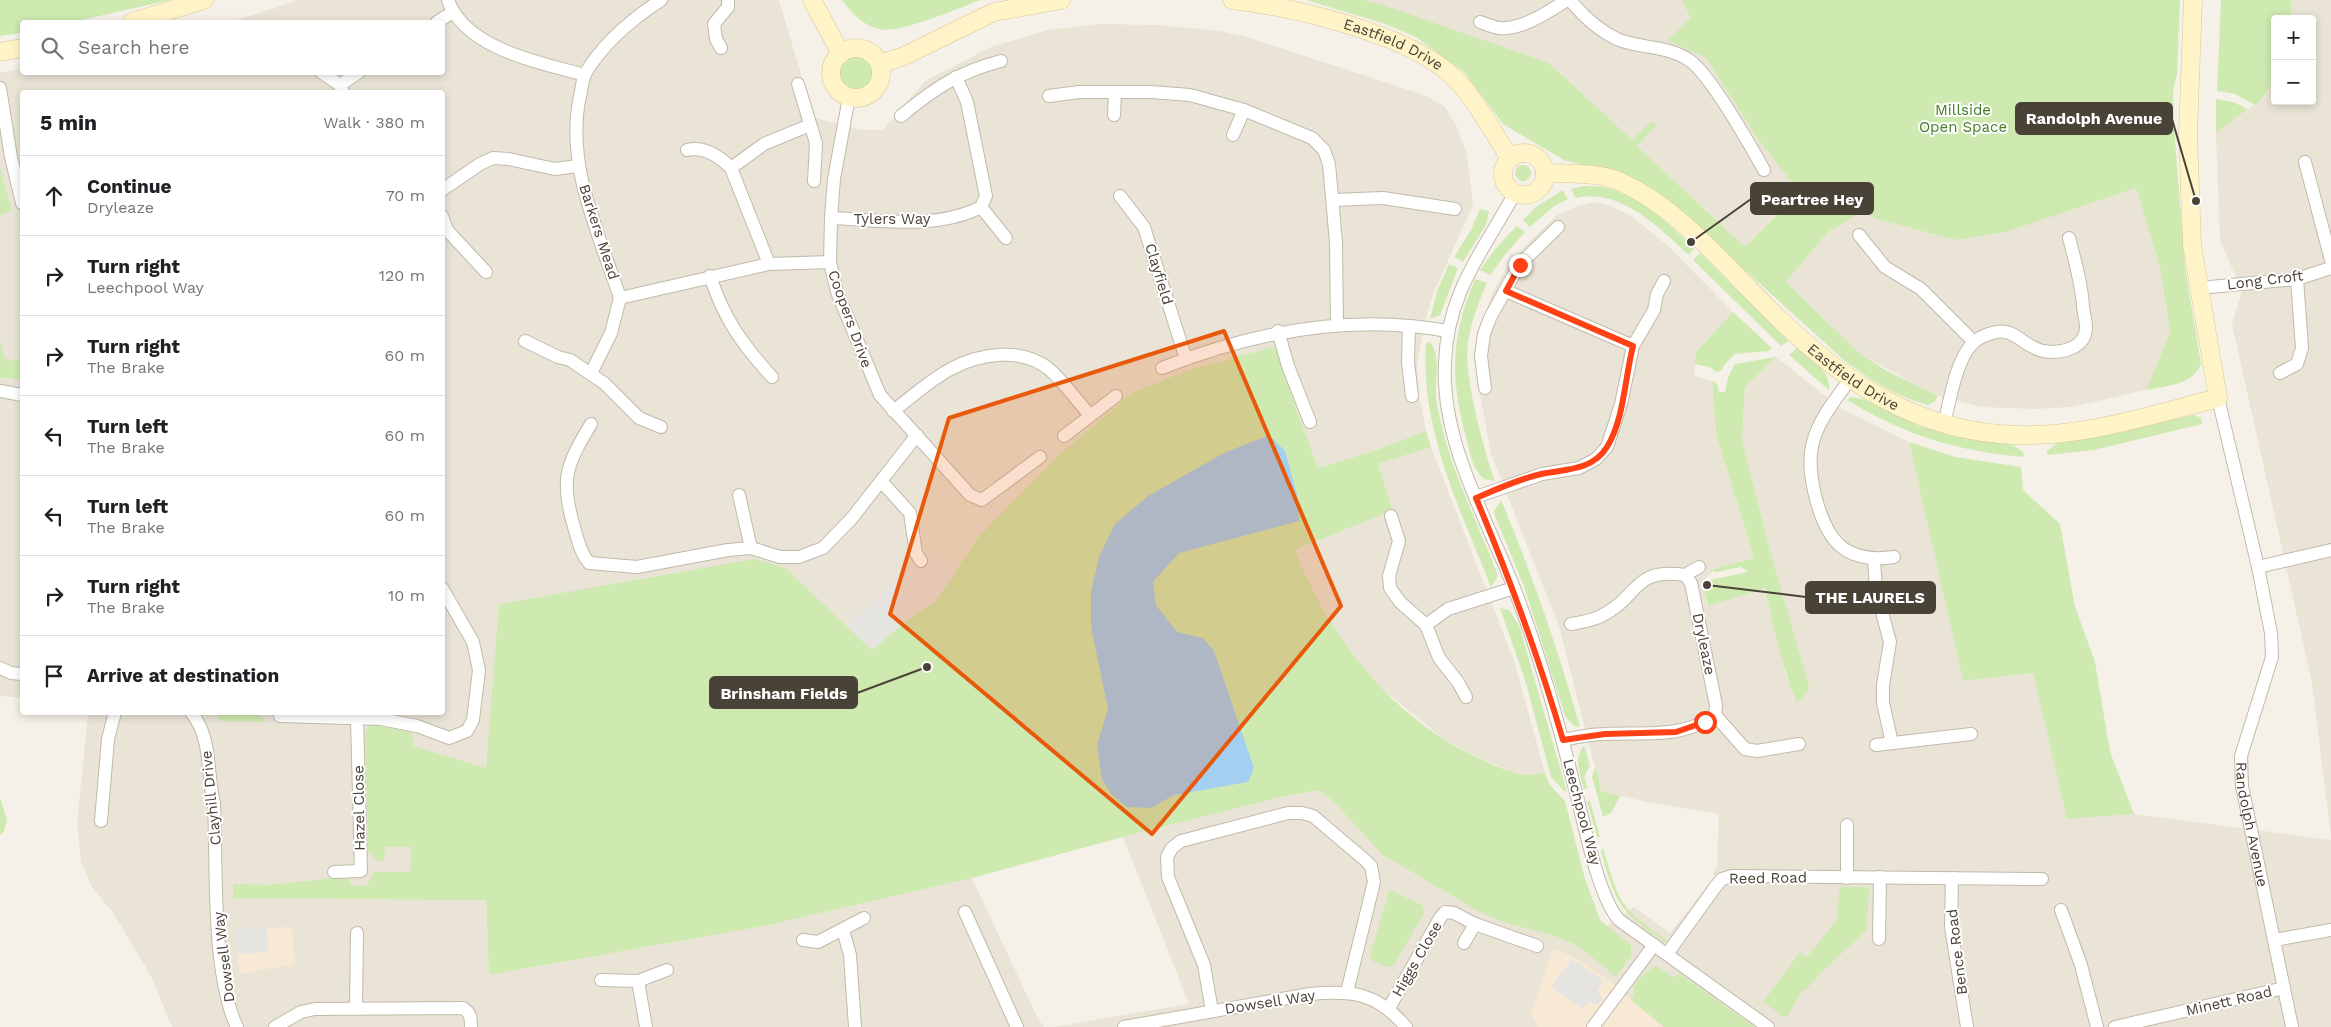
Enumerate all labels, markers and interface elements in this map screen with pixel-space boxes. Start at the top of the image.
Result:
street label: Eastfield Drive [1341,15,1447,74]
map controls [2271,15,2316,105]
button: + [2271,15,2316,60]
search box [20,20,445,75]
icon: search [38,34,66,62]
text: Search here [78,36,189,59]
button: − [2271,60,2316,105]
park label: Millside Open Space [1919,101,2007,136]
callout: Randolph Avenue [2016,103,2172,134]
text: Randolph Avenue [2026,109,2162,128]
text: 5 min [40,110,97,135]
text: Walk · 380 m [323,113,425,132]
text: Continue [87,175,171,198]
icon: ahead [40,182,68,210]
street label: Barkers Mead [575,182,623,282]
callout: Peartree Hey [1751,183,1873,214]
text: 70 m [386,186,425,205]
text: Peartree Hey [1761,190,1864,209]
text: Dryleaze [87,198,154,217]
street label: Tylers Way [854,210,931,228]
street label: Clayfield [1141,241,1177,307]
route end [1509,254,1532,277]
text: Turn right [87,255,180,278]
icon: right [40,262,68,290]
text: 120 m [379,266,425,285]
street label: Long Croft [2226,266,2305,294]
street label: Coopers Drive [824,268,876,370]
text: Leechpool Way [87,278,204,297]
text: Turn right [87,335,180,358]
street label: Eastfield Drive [1804,340,1902,414]
icon: right [40,342,68,370]
text: 60 m [385,346,425,365]
text: The Brake [87,358,165,377]
text: Turn left [87,415,168,438]
icon: left [40,422,68,450]
text: 60 m [385,426,425,445]
text: The Brake [87,438,165,457]
text: Turn left [87,495,168,518]
icon: left [40,502,68,530]
text: 60 m [385,506,425,525]
text: The Brake [87,518,165,537]
text: Turn right [87,575,180,598]
icon: right [40,582,68,610]
callout: THE LAURELS [1806,582,1935,613]
text: 10 m [388,586,425,605]
text: THE LAURELS [1815,588,1925,607]
text: The Brake [87,598,165,617]
street label: Dryleaze [1689,611,1719,677]
icon: arrive [40,662,68,690]
text: Arrive at destination [87,664,279,687]
callout: Brinsham Fields [710,677,857,708]
text: Brinsham Fields [720,684,848,703]
route start [1694,711,1717,734]
street label: Clayhill Drive [197,750,225,846]
street label: Leechpool Way [1559,757,1605,868]
street label: Randolph Avenue [2232,761,2272,889]
street label: Hazel Close [349,765,369,851]
street label: Reed Road [1729,868,1807,888]
street label: Bence Road [1943,908,1971,996]
street label: Dowsell Way [209,910,239,1004]
street label: Higgs Close [1388,918,1446,1000]
street label: Minett Road [2184,982,2274,1020]
street label: Dowsell Way [1223,986,1317,1018]

